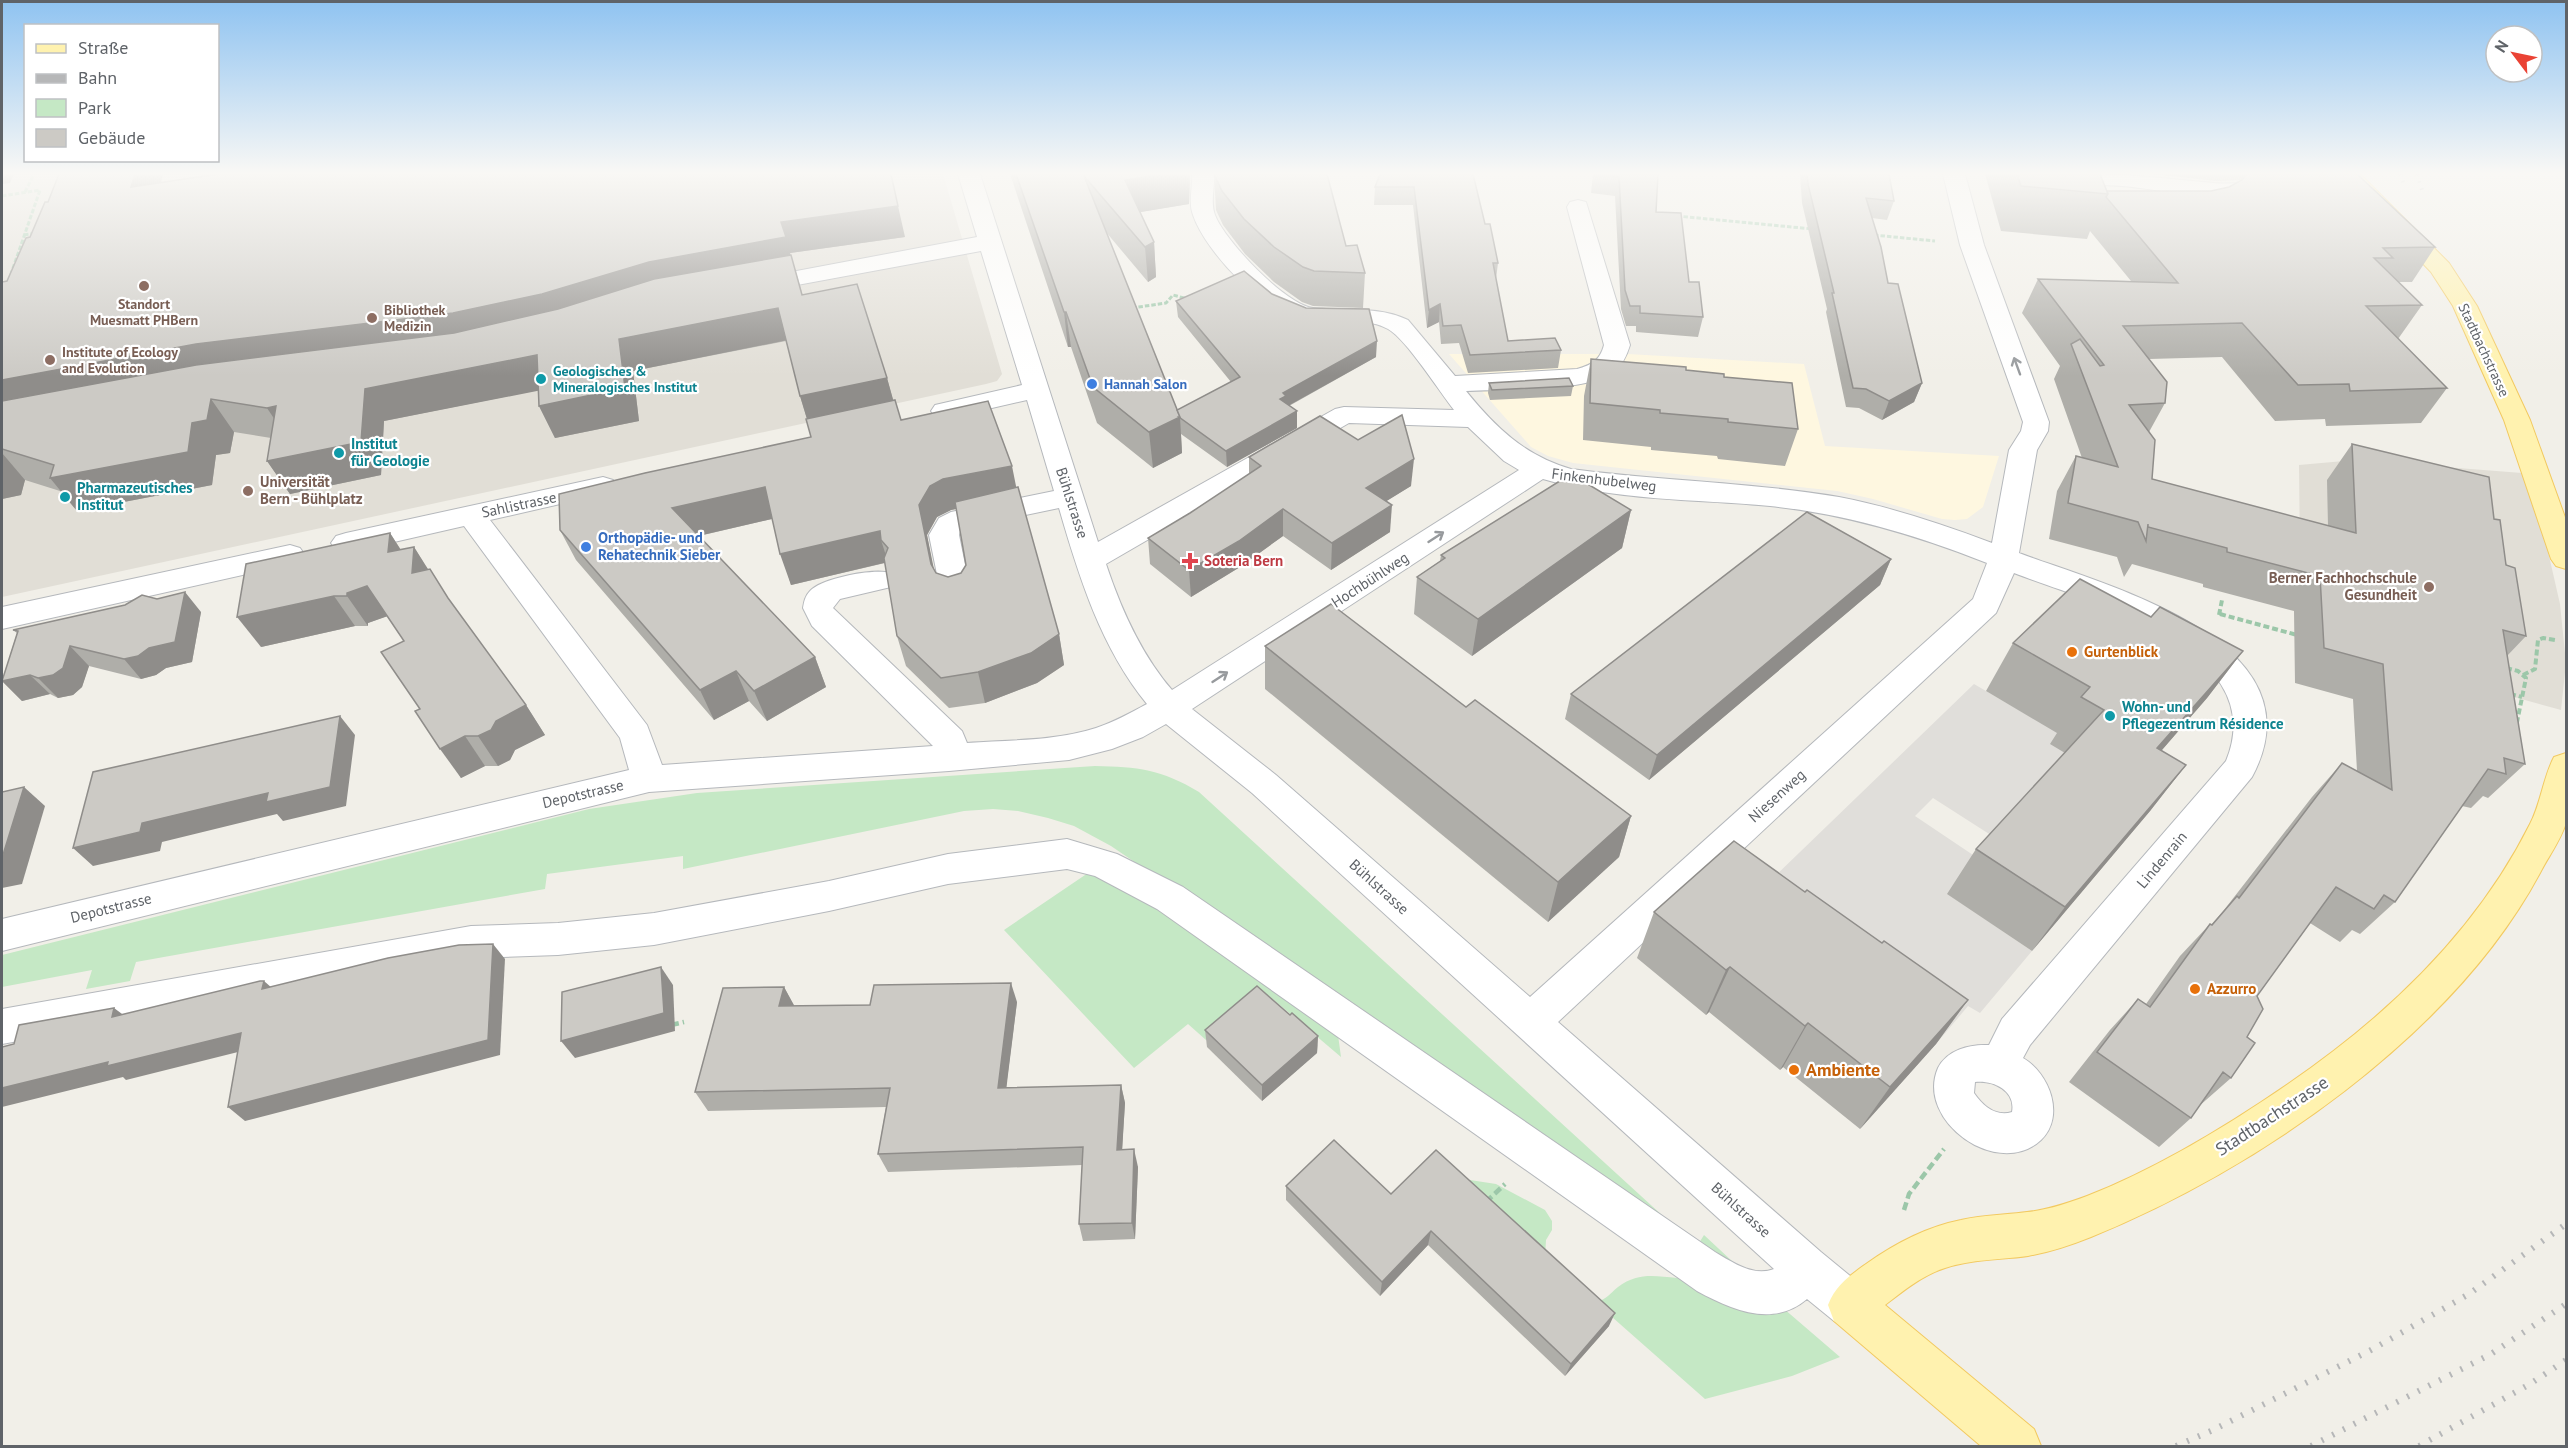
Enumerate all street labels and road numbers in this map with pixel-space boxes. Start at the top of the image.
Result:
street label: Stadtbachstrasse [2454,300,2514,400]
street label: Finkenhubelweg [1551,464,1658,495]
street label: Bühlstrasse [1052,465,1093,541]
street label: Sahlistrasse [480,487,558,522]
street label: Hochbühlweg [1328,548,1412,612]
street label: Niesenweg [1744,765,1809,826]
street label: Depotstrasse [540,775,625,812]
street label: Lindenrain [2132,827,2191,892]
street label: Bühlstrasse [1346,855,1413,918]
street label: Depotstrasse [68,888,153,927]
street label: Stadtbachstrasse [2211,1071,2333,1161]
street label: Bühlstrasse [1708,1178,1775,1241]

